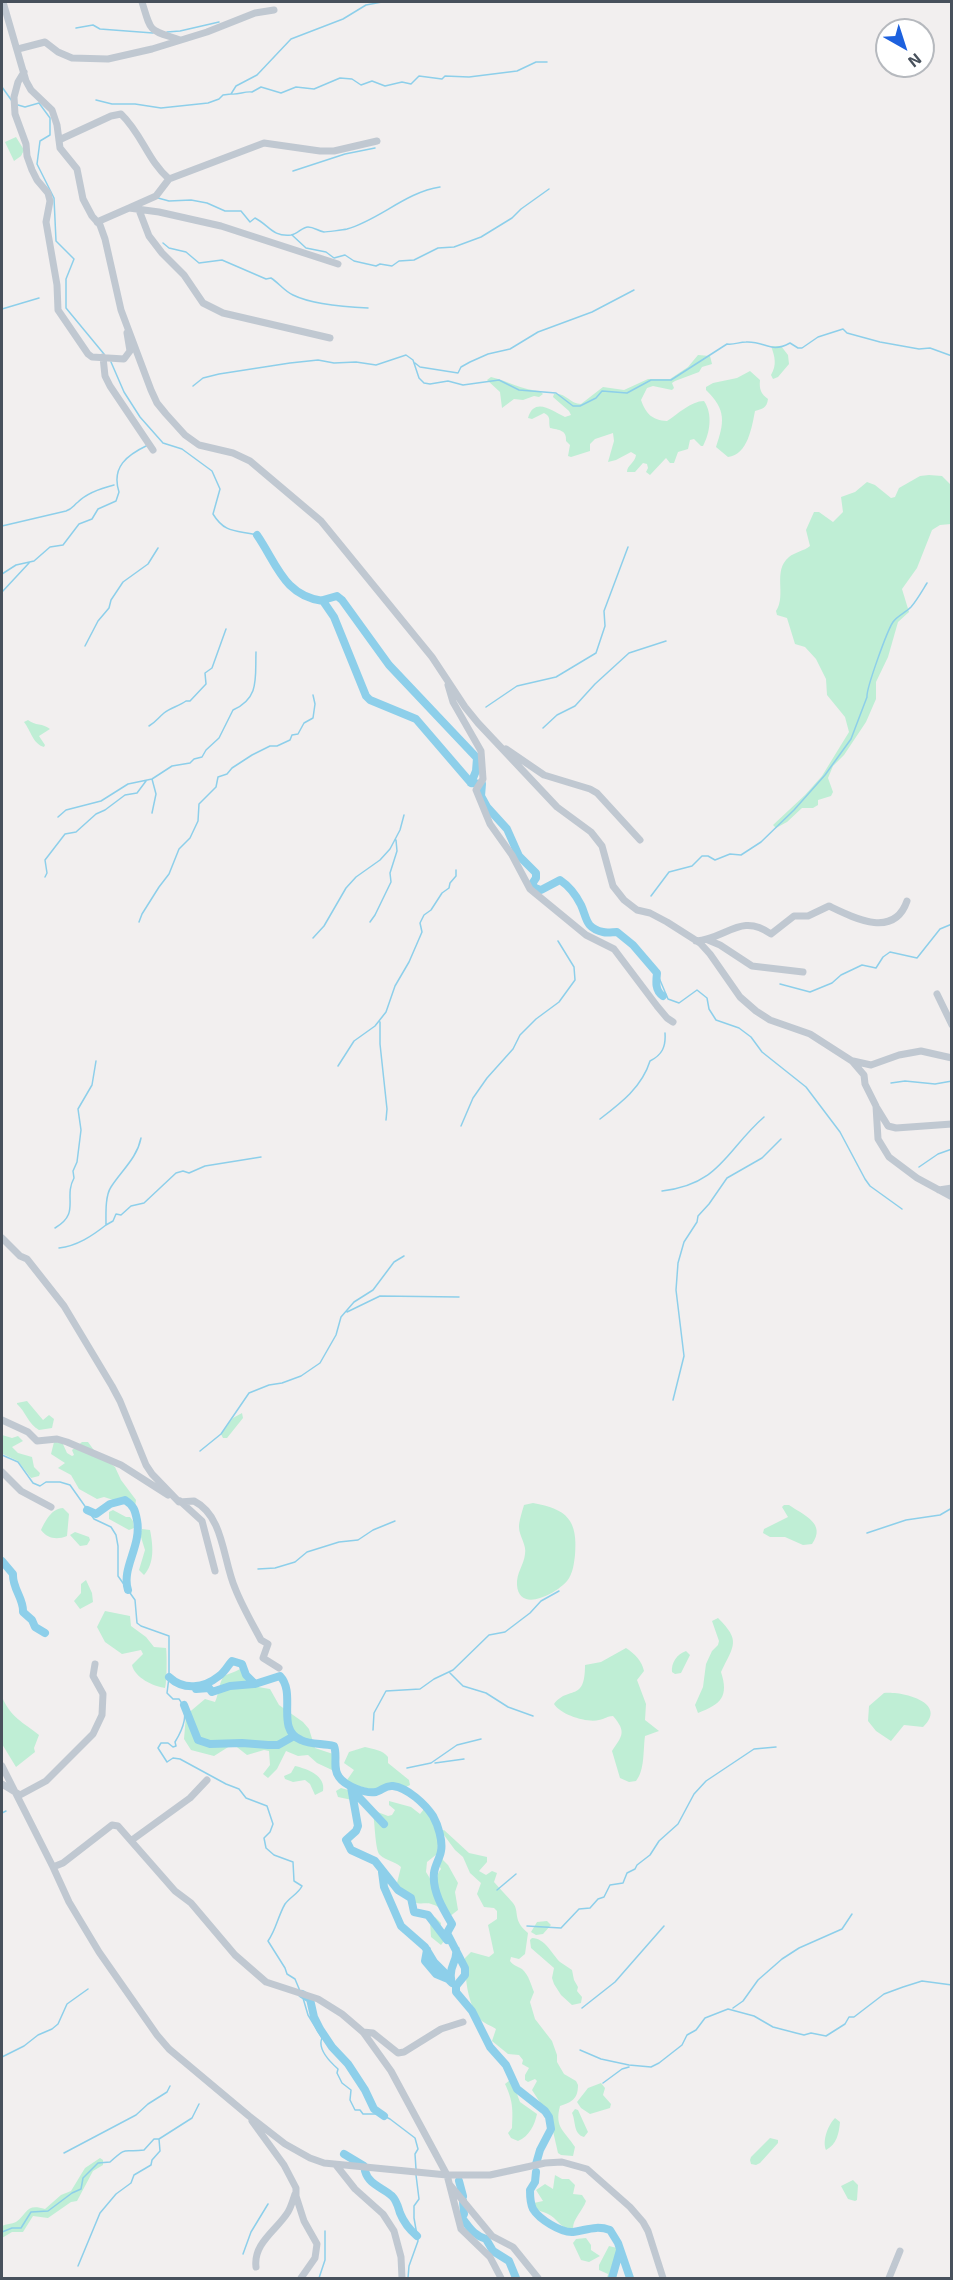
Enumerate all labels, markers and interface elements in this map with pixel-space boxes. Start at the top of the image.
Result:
north arrow [875,18,935,78]
text: N [905,50,926,72]

